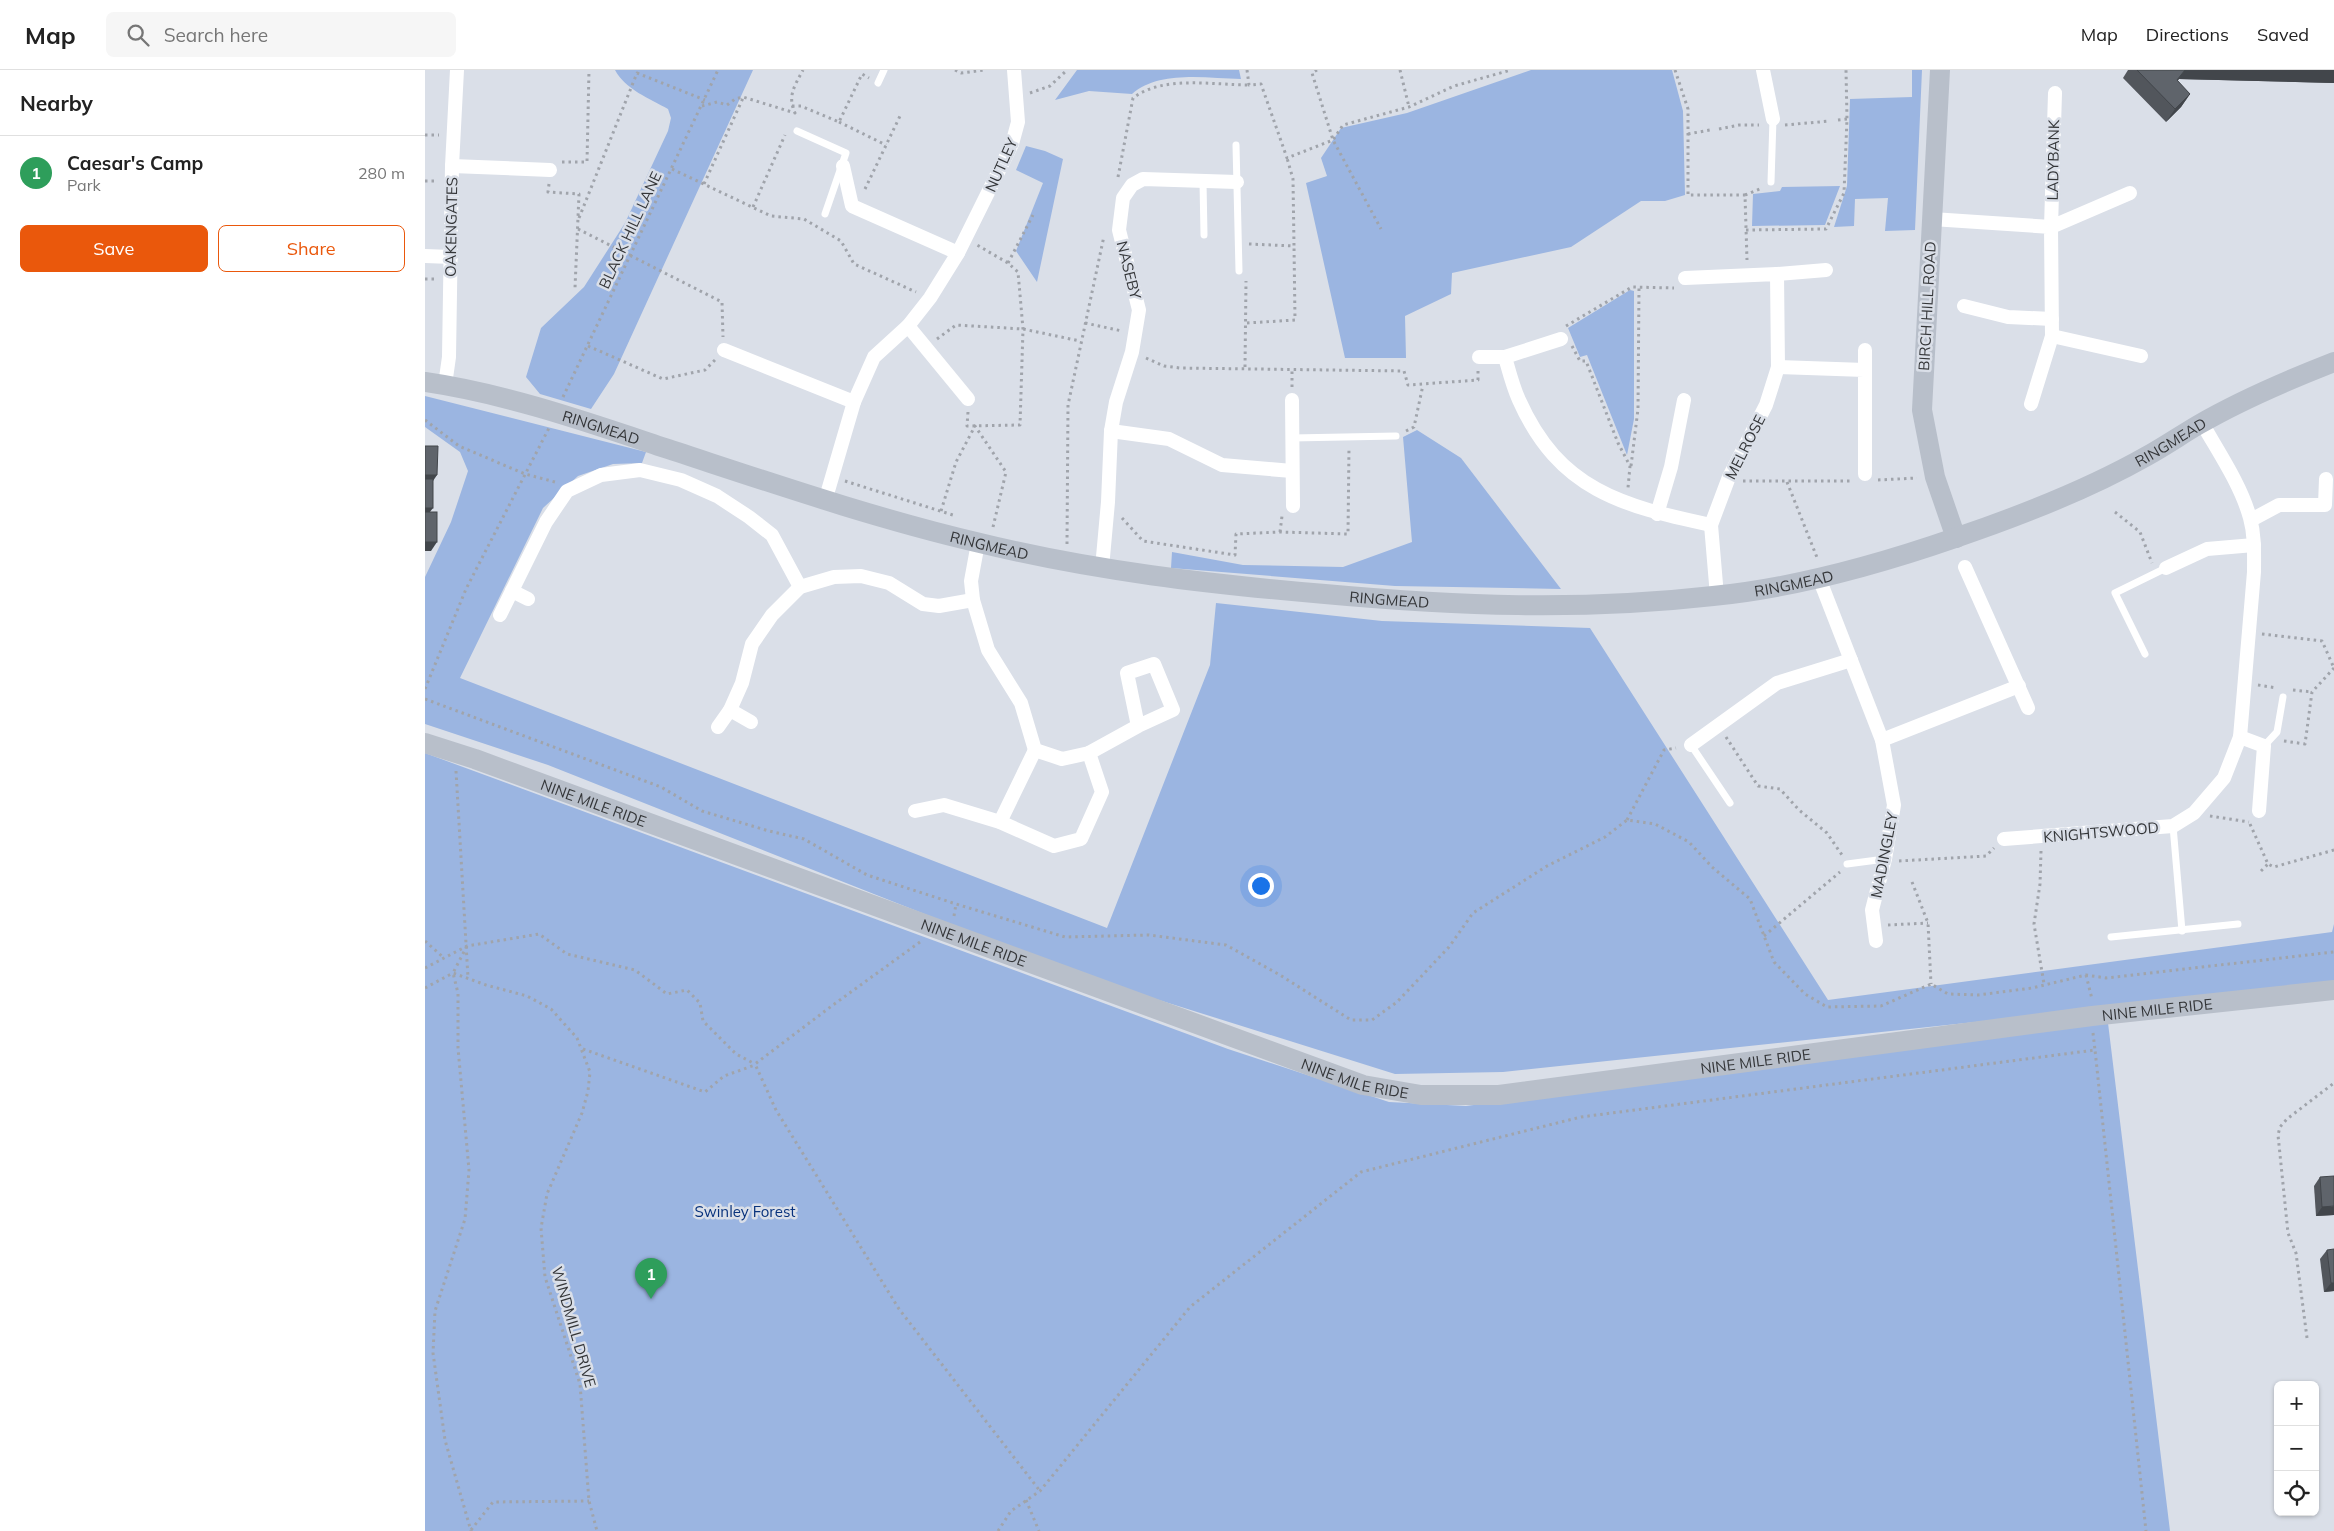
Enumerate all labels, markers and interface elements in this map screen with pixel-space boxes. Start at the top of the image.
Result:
search box [106,12,456,57]
text: Map [25,20,76,50]
icon: search [124,21,152,49]
text: Search here [164,23,268,47]
text: Map [2081,23,2118,46]
text: Directions [2146,23,2229,46]
text: Saved [2257,23,2309,46]
text: Nearby [20,90,93,116]
street label: LADYBANK [2043,119,2063,200]
street label: NUTLEY [981,134,1022,195]
text: Caesar's Camp [67,151,203,175]
text: 1 [31,163,41,183]
text: 280 m [358,163,405,183]
street label: BLACK HILL LANE [595,168,666,292]
text: Park [67,175,101,195]
street label: OAKENGATES [441,177,461,277]
button: Save [20,225,208,272]
button: Share [218,225,405,272]
street label: NASEBY [1113,239,1146,302]
street label: BIRCH HILL ROAD [1914,241,1940,371]
street label: RINGMEAD [560,406,642,448]
street label: MELROSE [1721,411,1769,482]
street label: RINGMEAD [2131,413,2209,471]
street label: RINGMEAD [948,527,1030,563]
street label: RINGMEAD [1753,566,1835,600]
street label: RINGMEAD [1349,587,1430,611]
street label: NINE MILE RIDE [538,775,649,831]
street label: MADINGLEY [1866,810,1902,900]
street label: KNIGHTSWOOD [2043,817,2159,847]
your location [1248,873,1274,899]
street label: NINE MILE RIDE [919,914,1030,970]
street label: NINE MILE RIDE [2101,994,2214,1024]
street label: NINE MILE RIDE [1699,1044,1812,1078]
street label: NINE MILE RIDE [1299,1054,1410,1102]
park label: Swinley Forest [695,1202,796,1221]
pin: 1 [635,1258,667,1299]
street label: WINDMILL DRIVE [548,1264,600,1390]
map controls [2274,1381,2319,1516]
button: + [2274,1381,2319,1426]
button: − [2274,1426,2319,1471]
button: locate [2274,1471,2319,1516]

